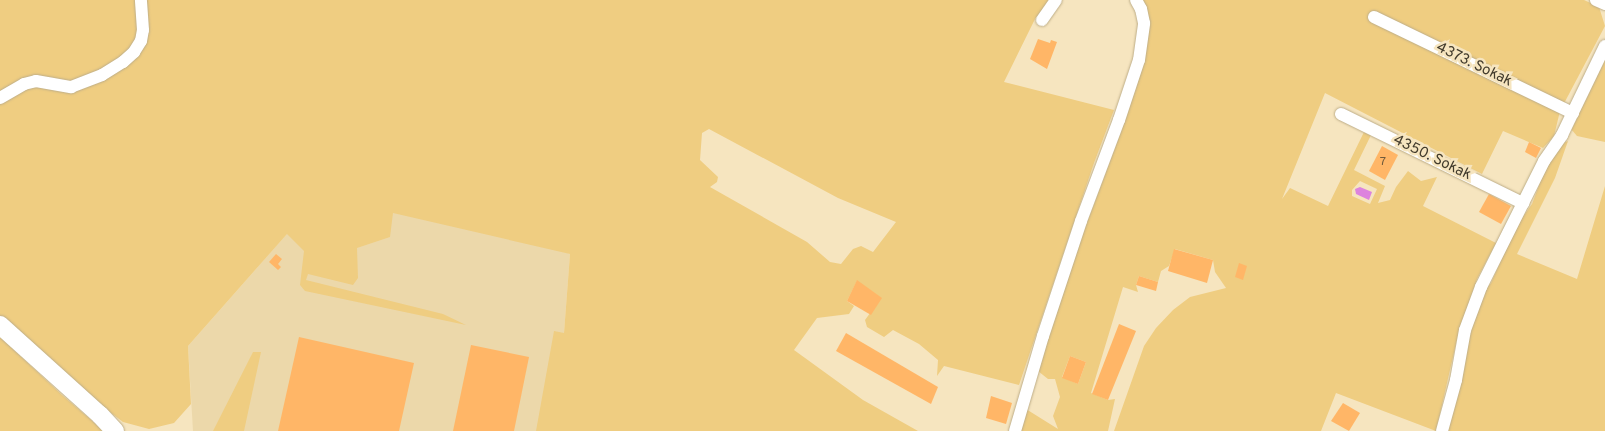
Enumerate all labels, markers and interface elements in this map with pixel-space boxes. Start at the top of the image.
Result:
street label: 4373. Sokak [1433,39,1515,91]
street label: 4350. Sokak [1390,131,1474,185]
house number: 7 [1380,156,1386,170]

